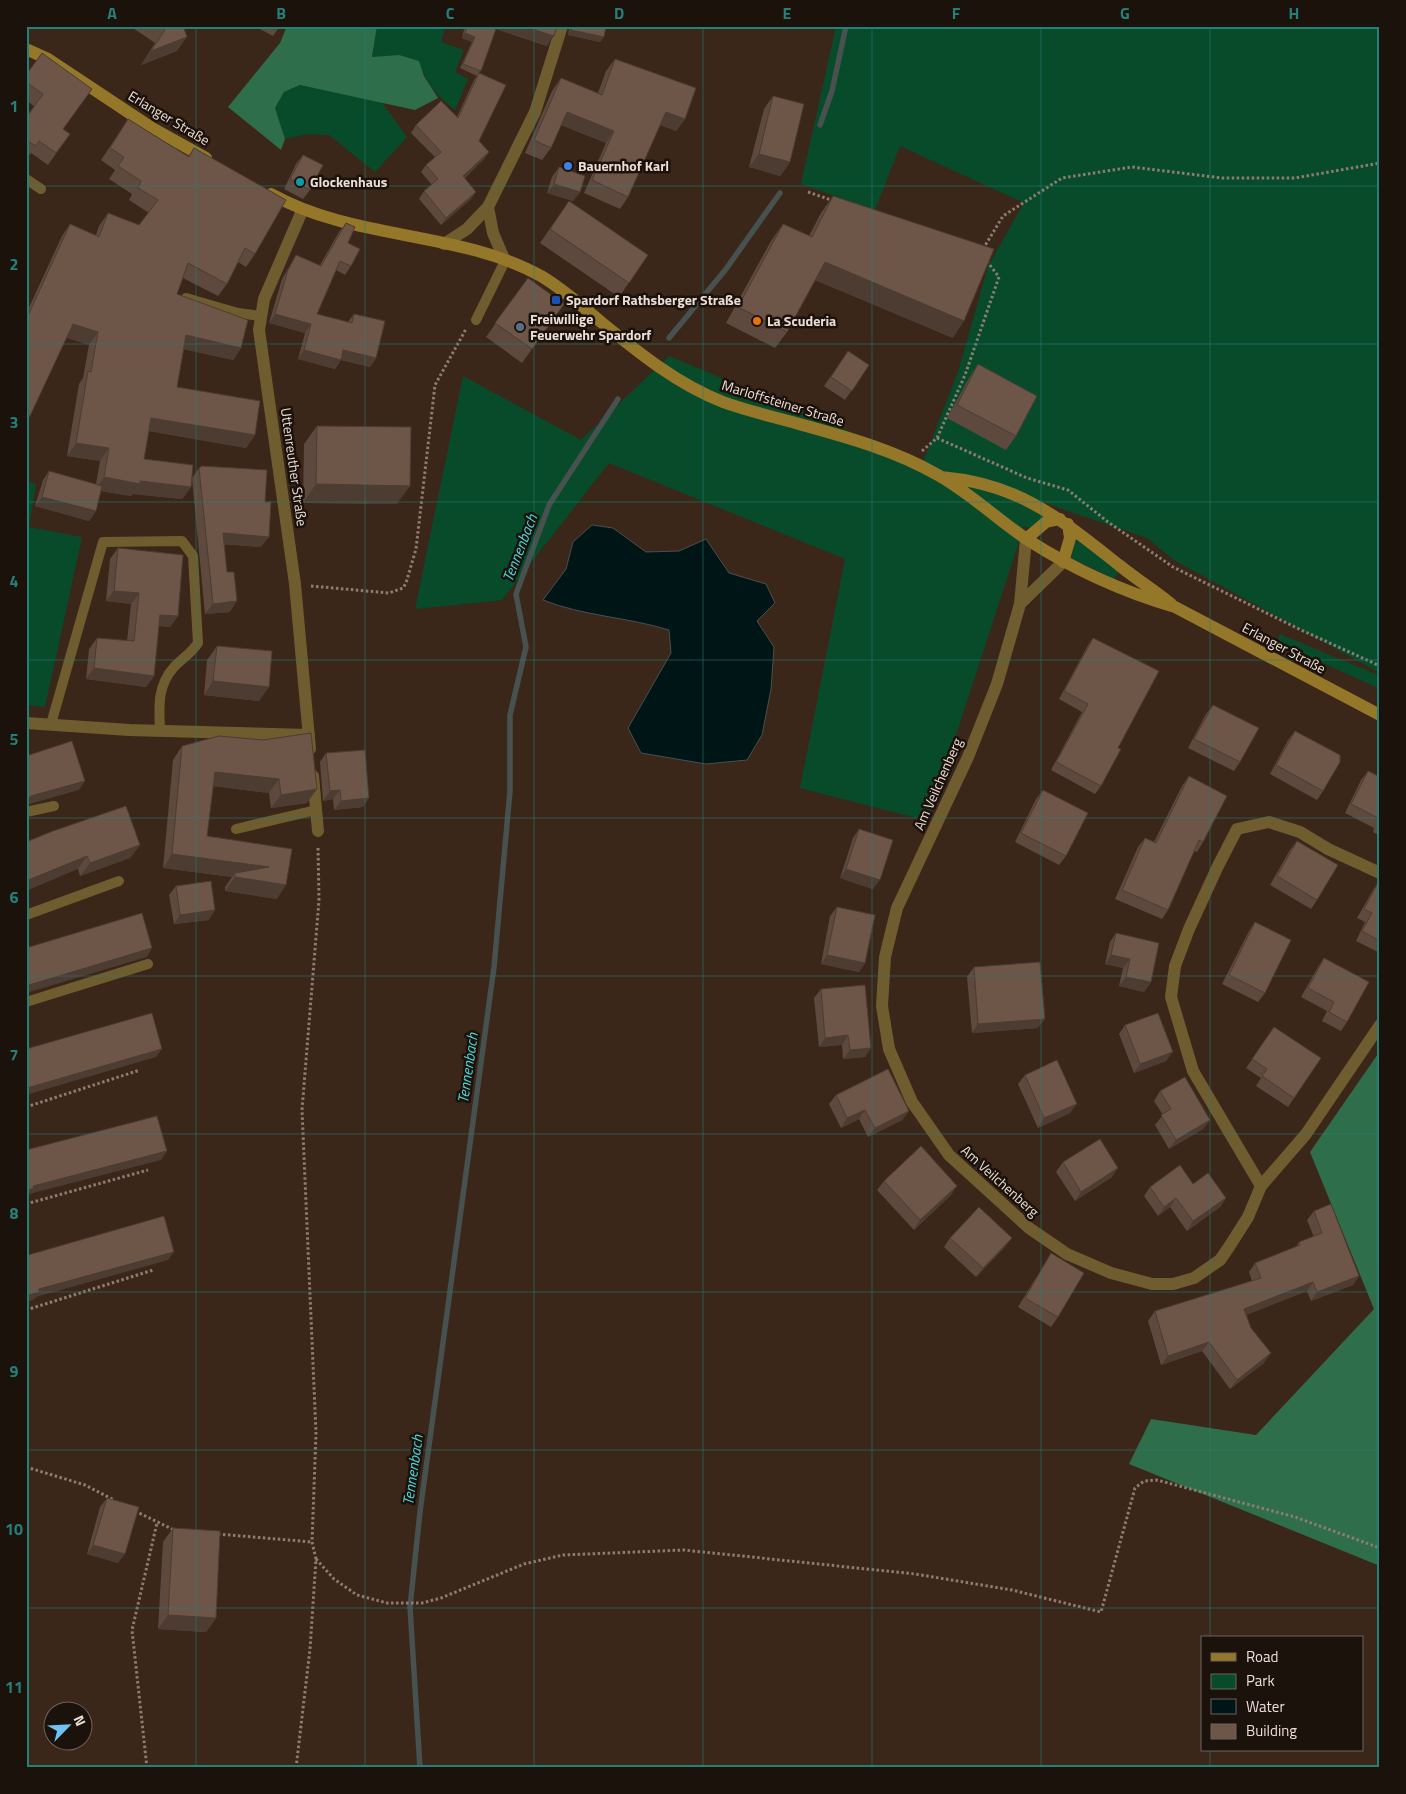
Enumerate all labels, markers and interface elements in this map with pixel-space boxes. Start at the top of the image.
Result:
text: A [107,1,117,25]
text: B [276,1,286,25]
text: C [446,1,455,25]
text: D [614,1,624,25]
text: E [783,1,792,25]
text: F [952,1,961,25]
text: G [1120,1,1130,25]
text: H [1289,1,1299,25]
street label: Erlanger Straße [124,85,214,150]
text: 1 [10,94,18,118]
place label: Bauernhof Karl [578,155,669,176]
marker: Bauernhof Karl [562,160,574,172]
place label: Glockenhaus [310,171,388,192]
marker: Glockenhaus [294,176,306,188]
text: 2 [10,252,18,276]
place label: Spardorf Rathsberger Straße [566,289,741,310]
marker: Spardorf Rathsberger Straße [550,294,562,306]
place label: Freiwillige Feuerwehr Spardorf [530,308,651,345]
place label: La Scuderia [767,310,836,331]
marker: La Scuderia [751,315,763,327]
marker: Freiwillige Feuerwehr Spardorf [514,321,526,333]
street label: Marloffsteiner Straße [719,374,847,431]
street label: Uttenreuther Straße [276,406,313,528]
text: 3 [10,410,18,434]
water label: Tennenbach [496,510,543,585]
text: 4 [10,569,19,593]
street label: Erlanger Straße [1239,617,1330,678]
text: 5 [10,727,19,751]
street label: Am Veilchenberg [908,734,967,833]
text: 6 [10,885,19,909]
water label: Tennenbach [451,1031,484,1105]
text: 7 [10,1043,18,1067]
street label: Am Veilchenberg [957,1140,1044,1221]
text: 8 [10,1201,19,1225]
text: 9 [10,1359,19,1383]
water label: Tennenbach [396,1433,429,1507]
text: 10 [5,1517,23,1541]
legend [1201,1636,1364,1752]
text: Road [1246,1645,1278,1668]
text: Park [1246,1669,1275,1692]
text: 11 [5,1675,23,1699]
text: Water [1246,1695,1285,1718]
north arrow [42,1702,92,1752]
text: N [69,1712,92,1729]
text: Building [1246,1719,1297,1742]

